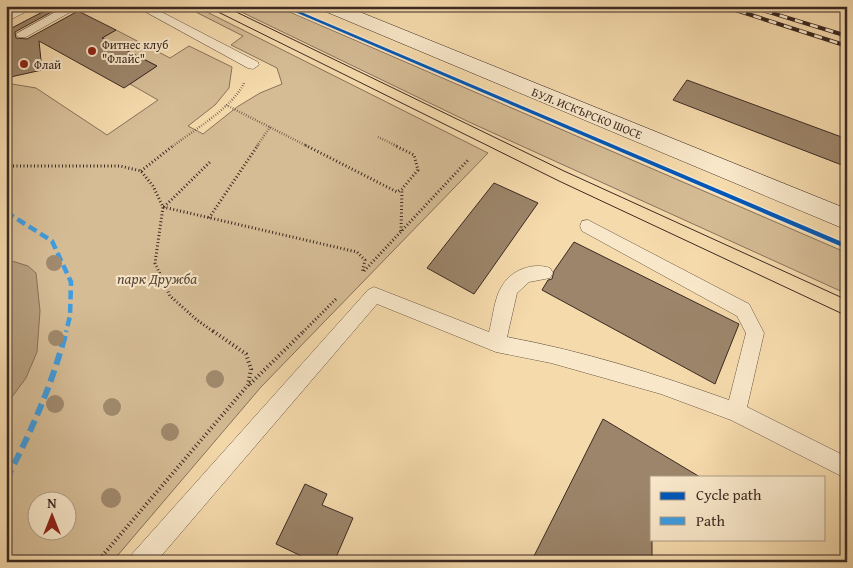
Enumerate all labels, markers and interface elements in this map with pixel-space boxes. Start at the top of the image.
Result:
place label: Фитнес клуб "Флайс" [102,36,168,67]
marker: Фитнес клуб "Флайс" [86,45,98,57]
place label: Флай [34,56,61,73]
marker: Флай [18,58,30,70]
street label: БУЛ. ИСКЪРСКО ШОСЕ [529,83,645,143]
park label: парк Дружба [117,268,197,289]
legend [650,476,826,540]
text: Cycle path [696,484,762,505]
north arrow [28,490,78,540]
text: N [47,493,57,513]
text: Path [696,510,725,531]

